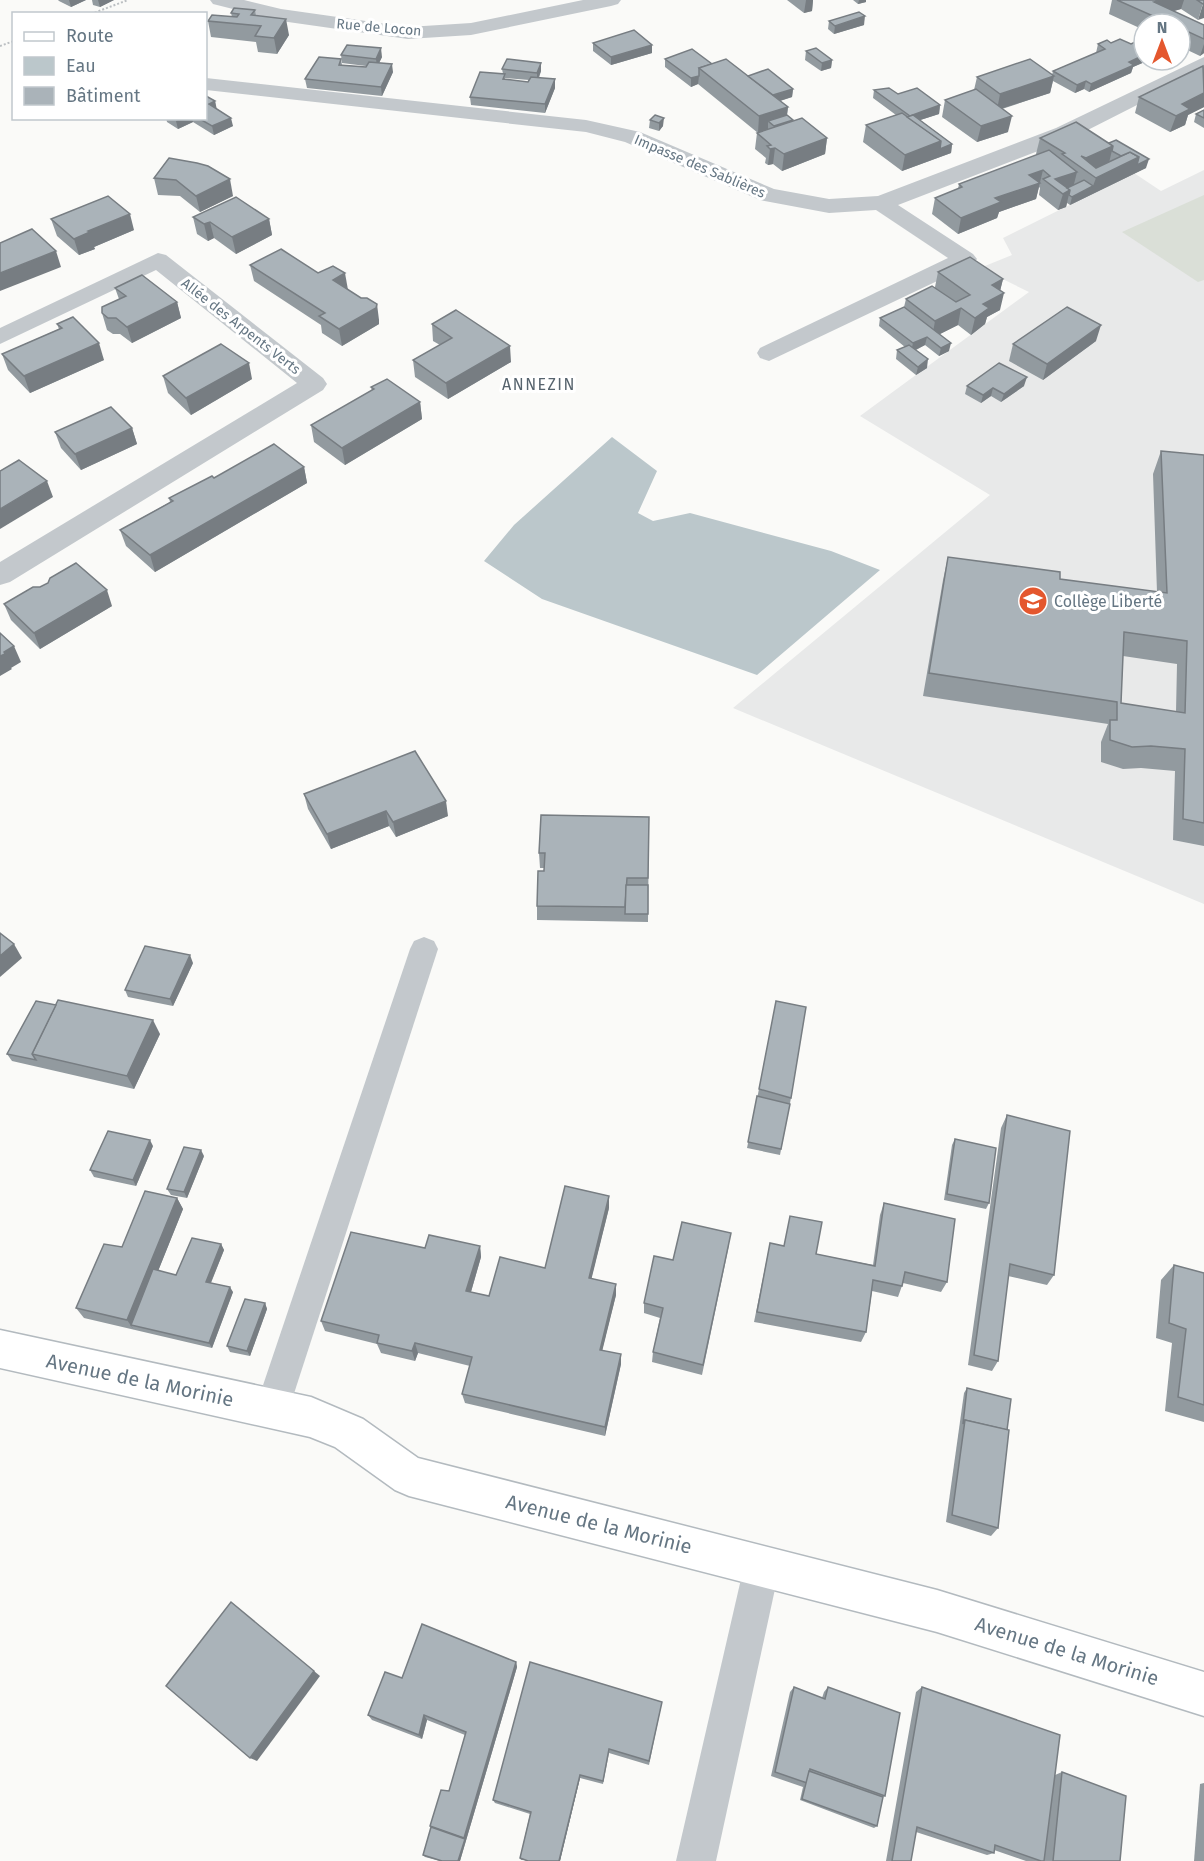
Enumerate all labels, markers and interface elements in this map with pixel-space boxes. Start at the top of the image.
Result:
legend [12,12,207,120]
north arrow [1132,12,1192,72]
street label: Rue de Locon [336,15,422,40]
text: N [1157,18,1167,37]
text: Route [66,25,114,47]
text: Eau [66,55,96,77]
text: Bâtiment [66,85,141,107]
street label: Impasse des Sablières [632,131,768,202]
street label: Allée des Arpents Verts [178,275,304,378]
district label: ANNEZIN [502,375,576,394]
school or university icon: Collège Liberté [1017,585,1049,617]
place label: Collège Liberté [1054,592,1162,611]
street label: Avenue de la Morinie [44,1348,236,1412]
street label: Avenue de la Morinie [504,1489,694,1559]
street label: Avenue de la Morinie [972,1612,1162,1690]

